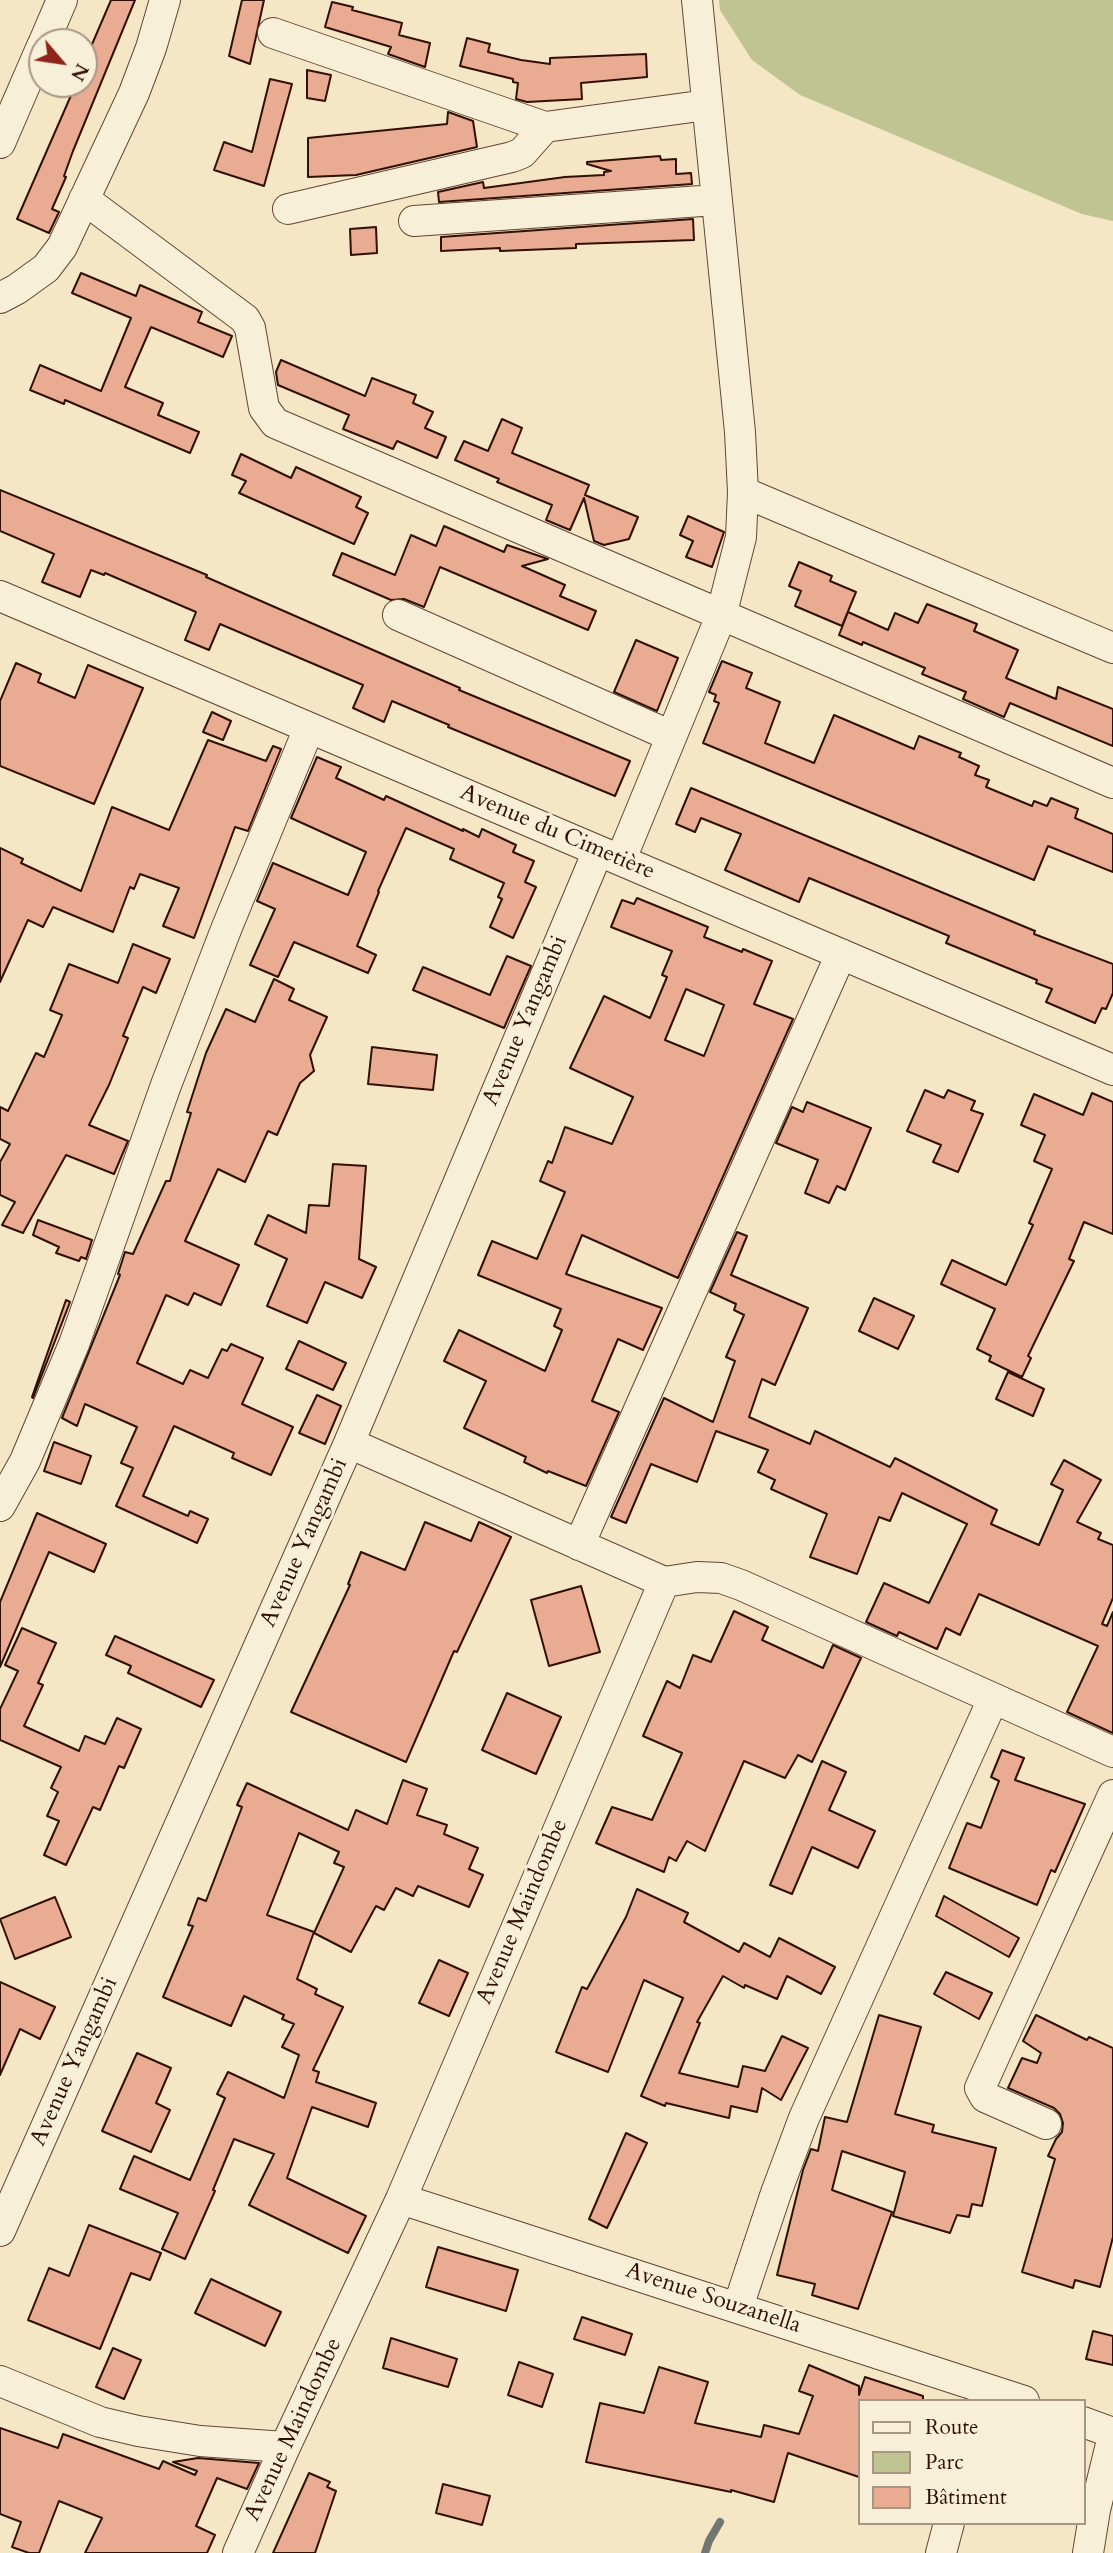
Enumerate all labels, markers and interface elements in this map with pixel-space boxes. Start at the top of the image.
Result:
north arrow [28,28,98,98]
text: N [64,59,95,86]
street label: Avenue du Cimetière [456,780,658,886]
street label: Avenue Yangambi [478,932,574,1110]
street label: Avenue Yangambi [255,1454,355,1632]
street label: Avenue Maindombe [471,1815,575,2009]
street label: Avenue Yangambi [25,1973,125,2151]
street label: Avenue Souzanella [622,2258,804,2340]
street label: Avenue Maindombe [239,2334,349,2526]
legend [858,2399,1085,2525]
text: Route [925,2413,979,2442]
text: Parc [925,2448,964,2477]
text: Bâtiment [925,2483,1007,2512]

